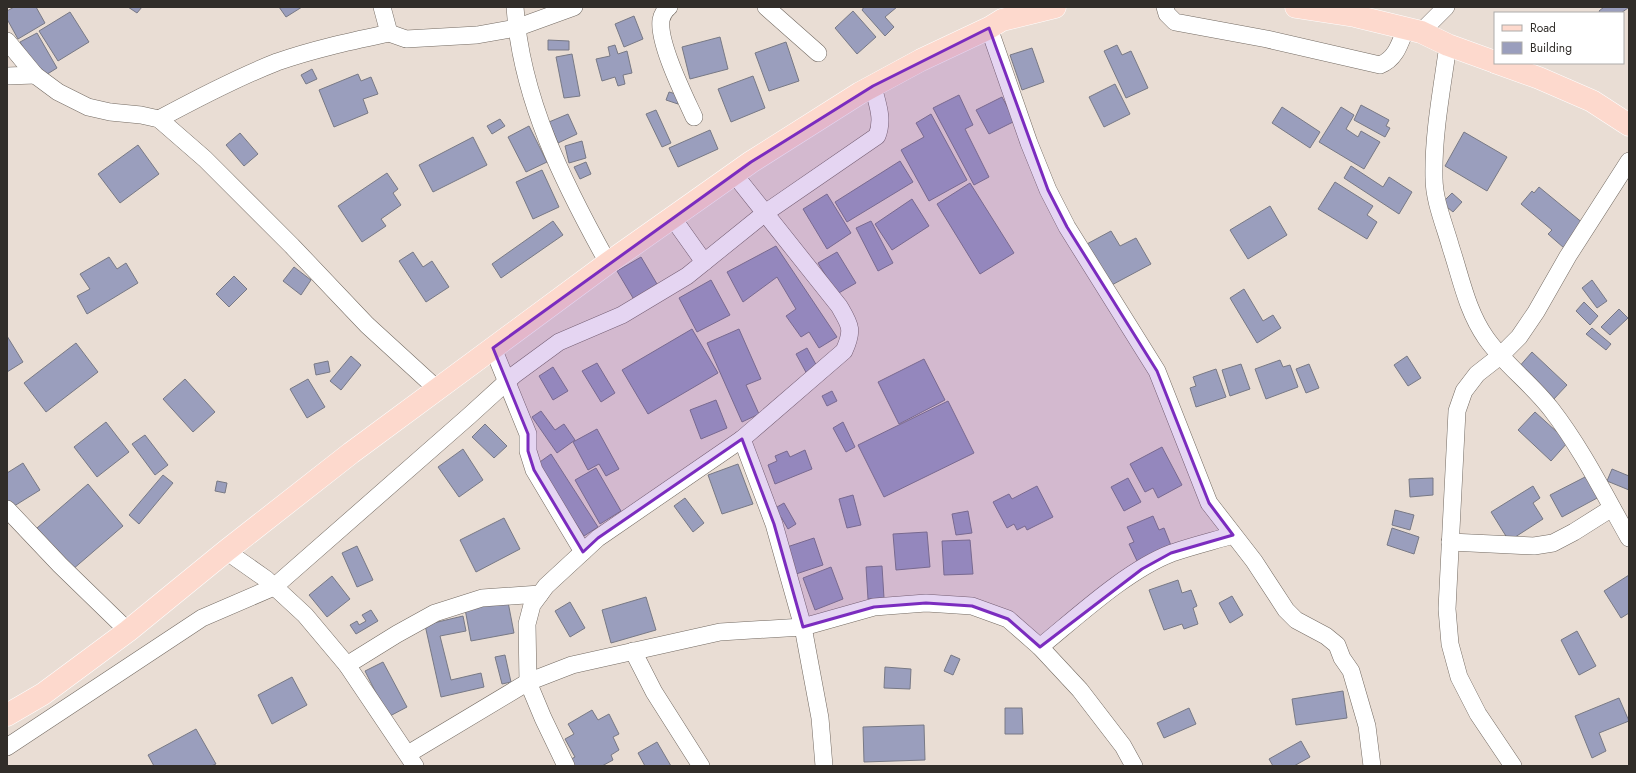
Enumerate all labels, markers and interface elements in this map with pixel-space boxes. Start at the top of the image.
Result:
legend [1494,12,1624,64]
text: Road [1530,19,1556,37]
text: Building [1530,39,1572,57]

